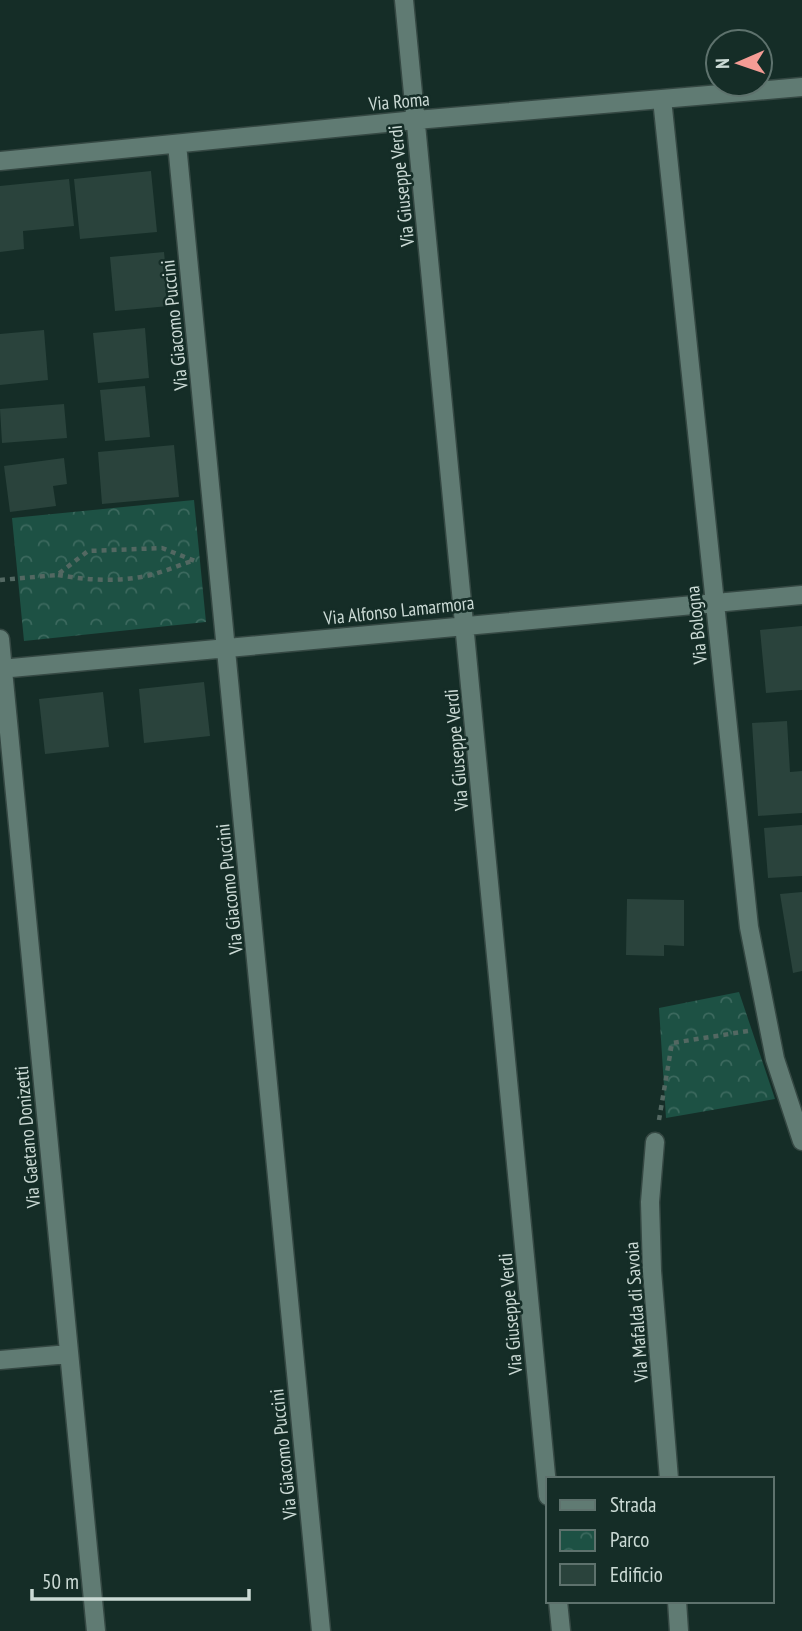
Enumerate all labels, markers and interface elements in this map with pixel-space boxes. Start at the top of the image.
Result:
north arrow [704,28,774,98]
text: N [710,58,734,69]
street label: Via Roma [367,86,430,116]
street label: Via Giuseppe Verdi [383,124,419,249]
street label: Via Giacomo Puccini [155,259,193,392]
street label: Via Bologna [680,585,712,666]
street label: Via Alfonso Lamarmora [322,590,475,630]
street label: Via Giuseppe Verdi [439,688,473,813]
street label: Via Giacomo Puccini [210,823,248,956]
street label: Via Gaetano Donizetti [9,1065,45,1210]
street label: Via Mafalda di Savoia [619,1241,653,1384]
street label: Via Giuseppe Verdi [493,1252,527,1377]
street label: Via Giacomo Puccini [264,1388,302,1521]
legend [546,1477,774,1603]
text: Strada [610,1491,656,1518]
text: Parco [610,1526,649,1553]
scale bar [32,1558,248,1602]
text: Edificio [610,1561,663,1588]
text: 50 m [42,1568,79,1595]

